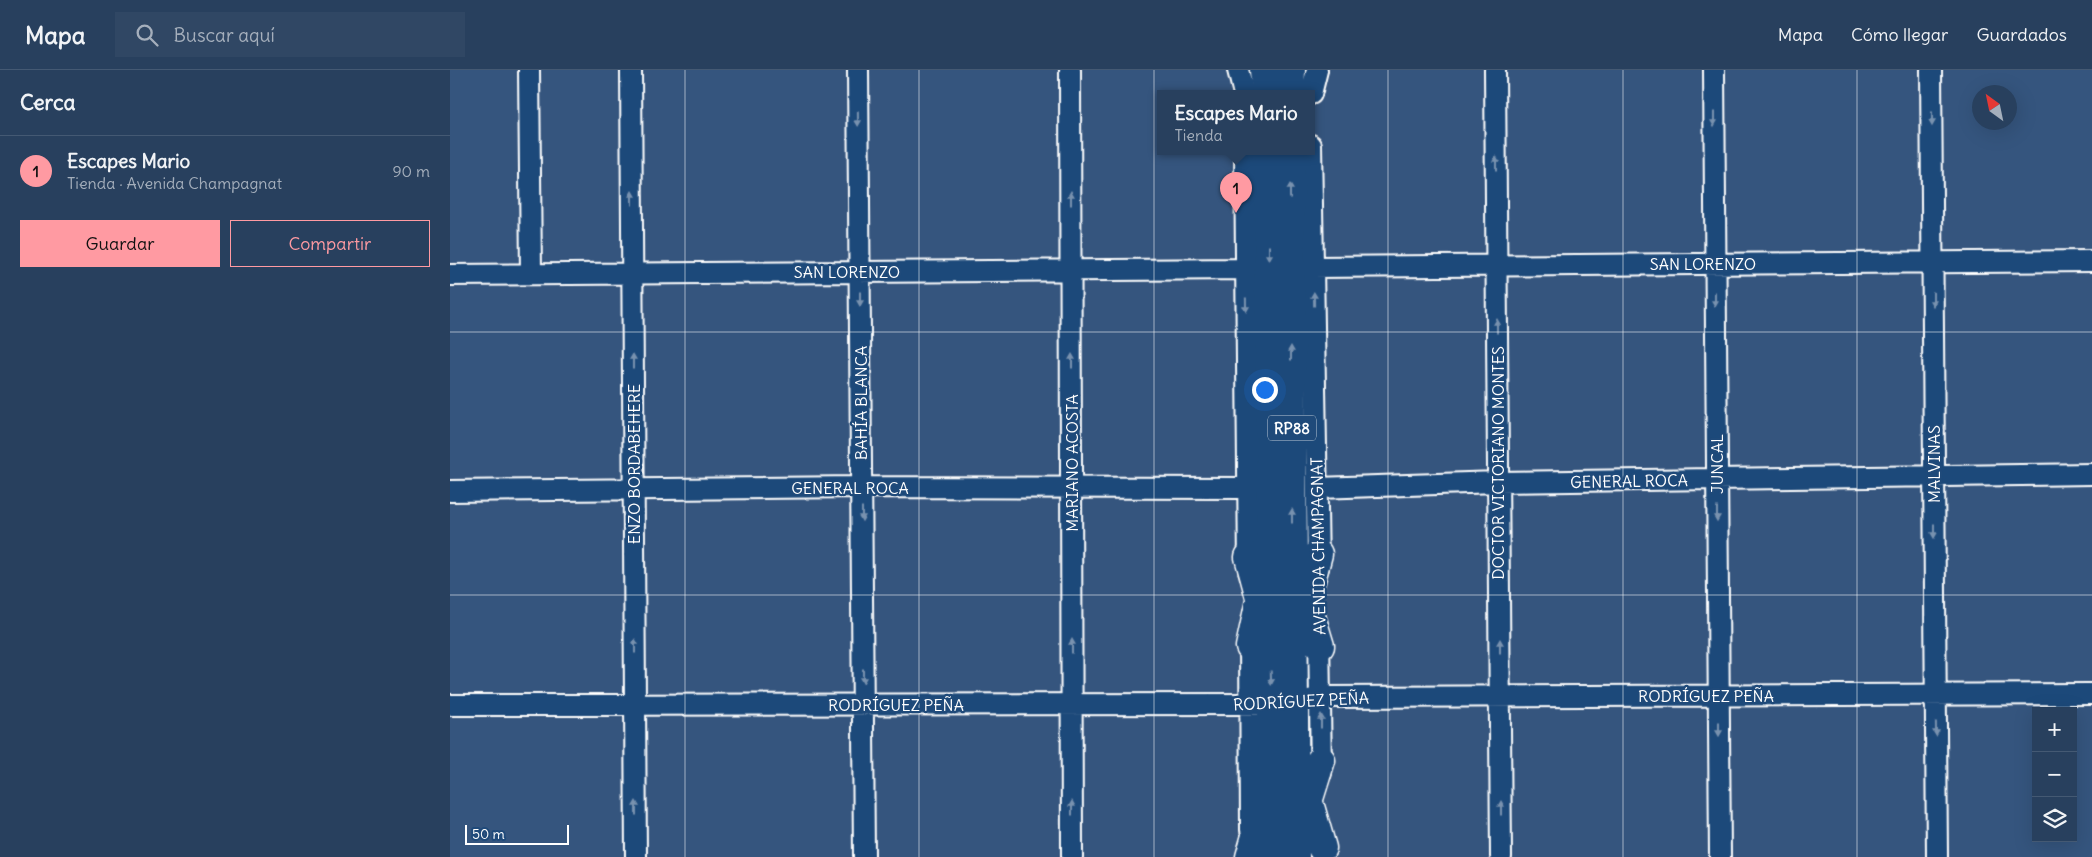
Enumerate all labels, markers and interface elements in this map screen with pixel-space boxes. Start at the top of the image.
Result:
search box [115,12,465,57]
text: Mapa [25,20,85,50]
icon: search [133,21,161,49]
text: Buscar aquí [173,23,275,47]
text: Mapa [1778,23,1823,46]
text: Cómo llegar [1851,23,1948,46]
text: Guardados [1976,23,2067,46]
north arrow [1972,85,2017,130]
text: Cerca [20,89,75,116]
popup [1157,90,1315,155]
text: Escapes Mario [1174,101,1298,125]
one-way arrow [854,111,862,127]
one-way arrow [1710,111,1718,127]
one-way arrow [1928,111,1936,127]
text: Tienda [1174,125,1223,145]
text: Escapes Mario [67,149,190,173]
one-way arrow [1492,155,1500,171]
text: 1 [33,161,39,181]
text: 90 m [392,161,430,181]
pin: 1 [1220,172,1252,213]
text: Tienda · Avenida Champagnat [67,173,282,193]
one-way arrow [1286,182,1294,198]
one-way arrow [628,190,636,206]
one-way arrow [1067,190,1075,206]
button: Guardar [20,220,220,267]
button: Compartir [230,220,430,267]
one-way arrow [1265,245,1273,261]
street label: SAN LORENZO [1650,254,1756,274]
street label: SAN LORENZO [794,262,900,282]
one-way arrow [1310,290,1318,306]
one-way arrow [856,291,864,307]
one-way arrow [1711,291,1719,307]
one-way arrow [1929,291,1937,307]
one-way arrow [1242,298,1250,314]
one-way arrow [1493,318,1501,334]
one-way arrow [1287,345,1295,361]
street label: BAHÍA BLANCA [851,346,871,460]
street label: DOCTOR VICTORIANO MONTES [1488,346,1508,580]
one-way arrow [629,353,637,369]
one-way arrow [1068,353,1076,369]
your location [1252,377,1278,403]
street label: ENZO BORDABEHERE [624,384,644,544]
street label: MARIANO ACOSTA [1062,394,1082,532]
road number: RP88 [1268,416,1316,440]
street label: MALVINAS [1924,425,1944,503]
street label: JUNCAL [1707,434,1727,494]
street label: AVENIDA CHAMPAGNAT [1306,457,1330,635]
street label: GENERAL ROCA [1570,470,1688,492]
street label: GENERAL ROCA [791,478,909,498]
one-way arrow [858,506,866,522]
one-way arrow [1713,506,1721,522]
one-way arrow [1288,507,1296,523]
one-way arrow [1930,523,1938,539]
one-way arrow [631,638,639,654]
one-way arrow [1068,638,1076,654]
one-way arrow [1496,638,1504,654]
one-way arrow [859,668,867,684]
one-way arrow [1267,670,1275,686]
street label: RODRÍGUEZ PEÑA [1638,686,1774,706]
street label: RODRÍGUEZ PEÑA [1233,687,1369,715]
street label: RODRÍGUEZ PEÑA [828,695,964,715]
map controls [2032,707,2077,842]
button: + [2032,707,2077,752]
one-way arrow [1317,713,1325,729]
one-way arrow [1715,721,1723,737]
one-way arrow [1932,721,1940,737]
button: − [2032,752,2077,797]
button: layers [2032,797,2077,842]
one-way arrow [632,800,640,816]
one-way arrow [1068,800,1076,816]
one-way arrow [1497,800,1505,816]
scale bar [465,822,569,845]
text: 50 m [472,825,505,843]

